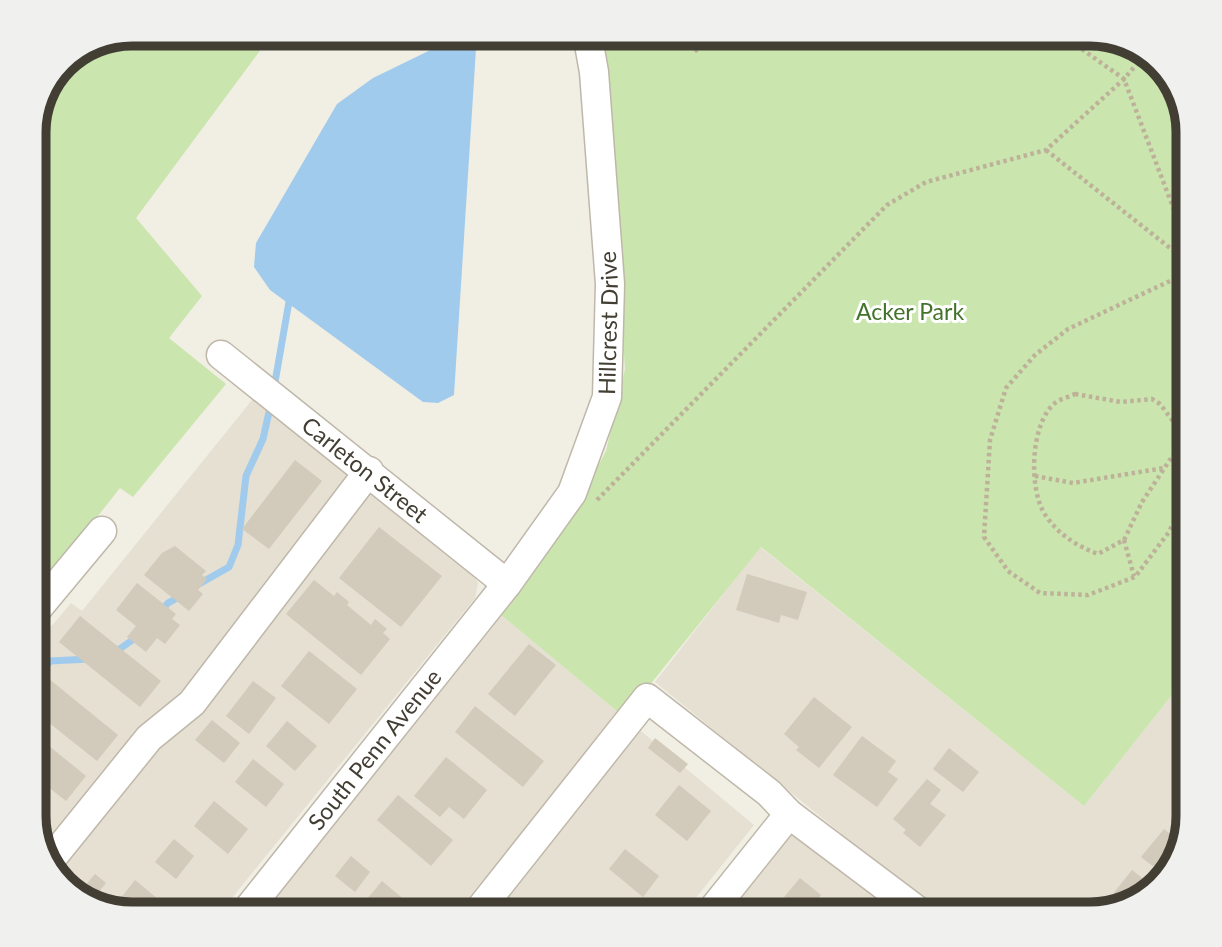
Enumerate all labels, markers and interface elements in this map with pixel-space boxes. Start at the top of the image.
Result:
street label: Hillcrest Drive [592,250,623,395]
park label: Acker Park [856,297,964,325]
street label: Carleton Street [297,410,434,529]
street label: South Penn Avenue [302,663,447,835]

